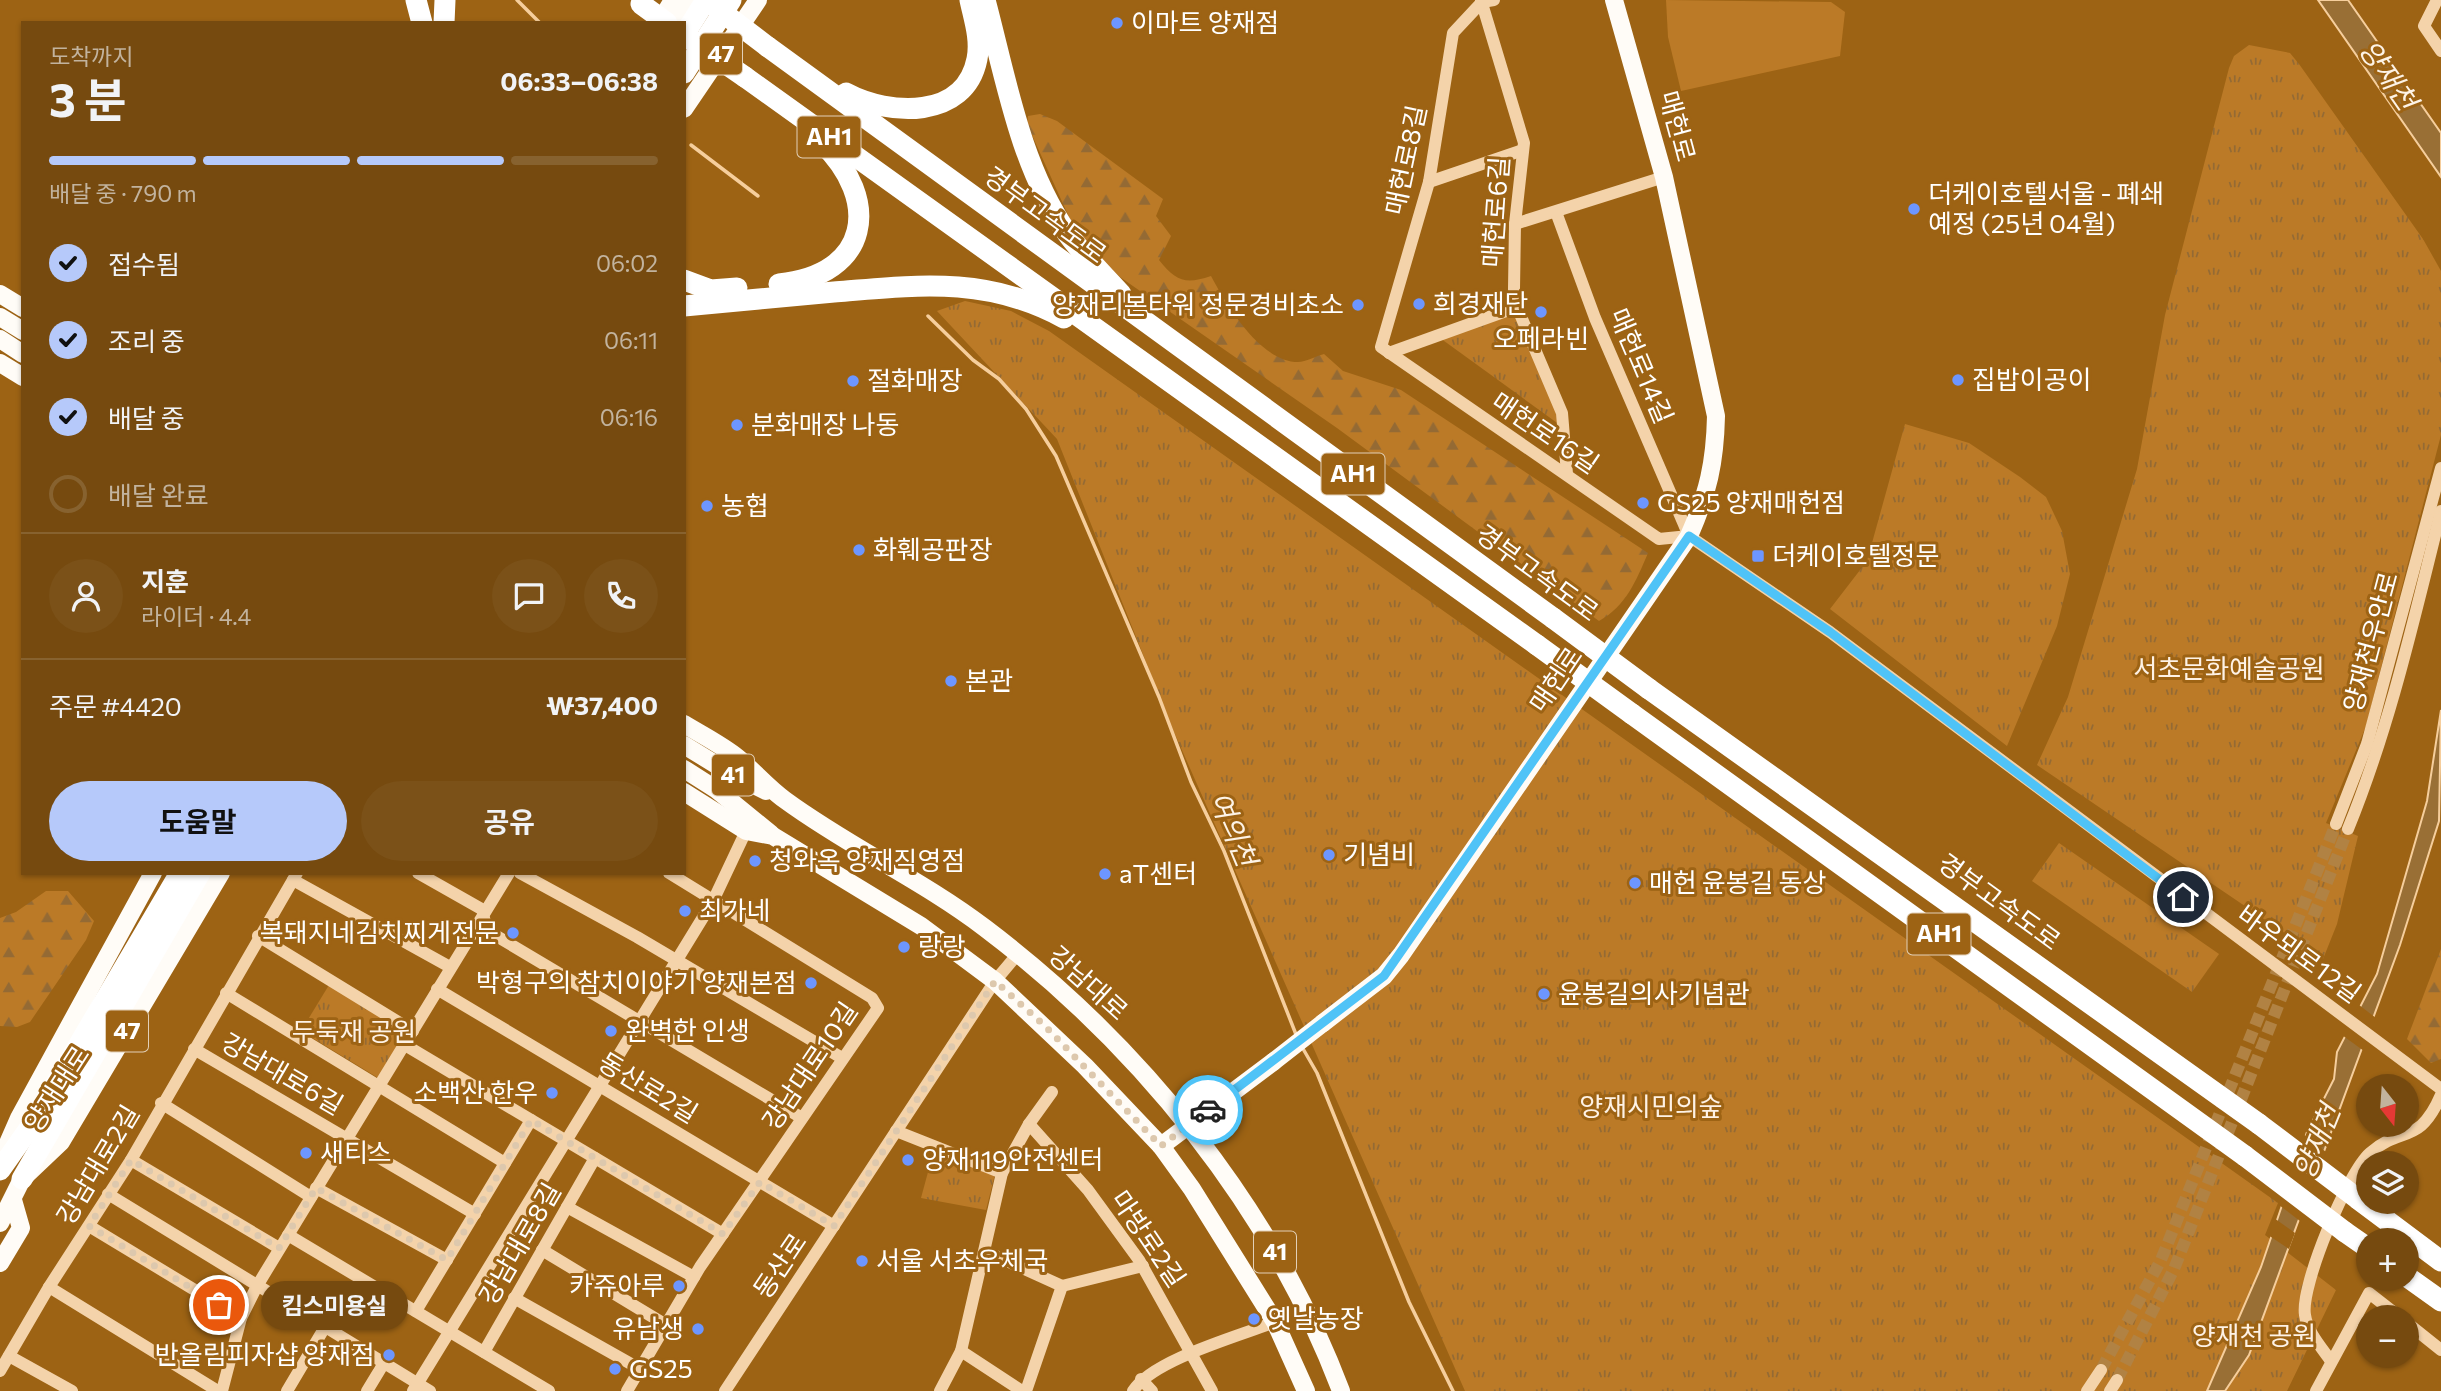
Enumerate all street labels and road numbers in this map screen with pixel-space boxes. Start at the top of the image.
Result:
road number: 47 [700,34,742,74]
street label: 매헌로 [1654,87,1703,164]
street label: 매헌로8길 [1378,102,1431,217]
road number: AH1 [798,117,860,158]
street label: 매헌로6길 [1475,155,1514,269]
street label: 경부고속도로 [979,159,1113,269]
street label: 매헌로14길 [1604,303,1681,428]
street label: 매헌로16길 [1486,385,1605,479]
road number: AH1 [1322,453,1384,494]
street label: 경부고속도로 [1471,517,1605,627]
street label: 양재천우안로 [2336,568,2403,715]
street label: 매헌로 [1522,641,1588,718]
road number: 41 [712,754,754,796]
street label: 경부고속도로 [1933,846,2067,956]
street label: 바우뫼로12길 [2232,898,2368,1008]
road number: AH1 [1908,914,1970,954]
street label: 강남대로 [1043,938,1135,1025]
street label: 강남대로10길 [755,995,863,1135]
road number: 47 [106,1010,148,1051]
street label: 강남대로6길 [216,1025,349,1120]
street label: 양재대로 [17,1040,95,1137]
street label: 동산로2길 [594,1045,704,1128]
street label: 강남대로2길 [49,1099,145,1230]
street label: 강남대로8길 [471,1177,566,1310]
street label: 마방로2길 [1106,1184,1193,1292]
street label: 동산로 [746,1227,812,1304]
road number: 41 [1254,1232,1296,1272]

